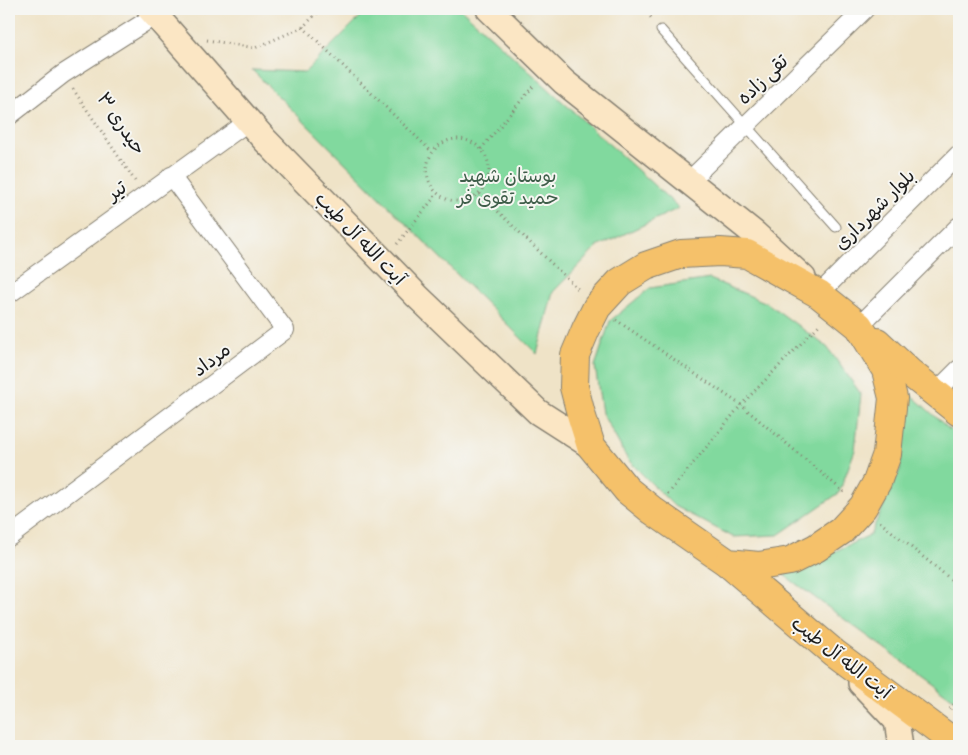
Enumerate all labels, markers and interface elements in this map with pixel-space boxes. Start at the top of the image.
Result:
street label: تقی زاده [733,50,796,113]
street label: حیدری ۳ [88,88,150,162]
park label: بوستان شهید حمید تقوی فر [455,165,559,214]
street label: بلوار شهرداری [830,165,923,258]
street label: تیر [101,176,134,211]
street label: آیت الله آل طیب [307,188,411,294]
street label: مرداد [188,338,238,385]
street label: آیت الله آل طیب [784,612,897,708]

